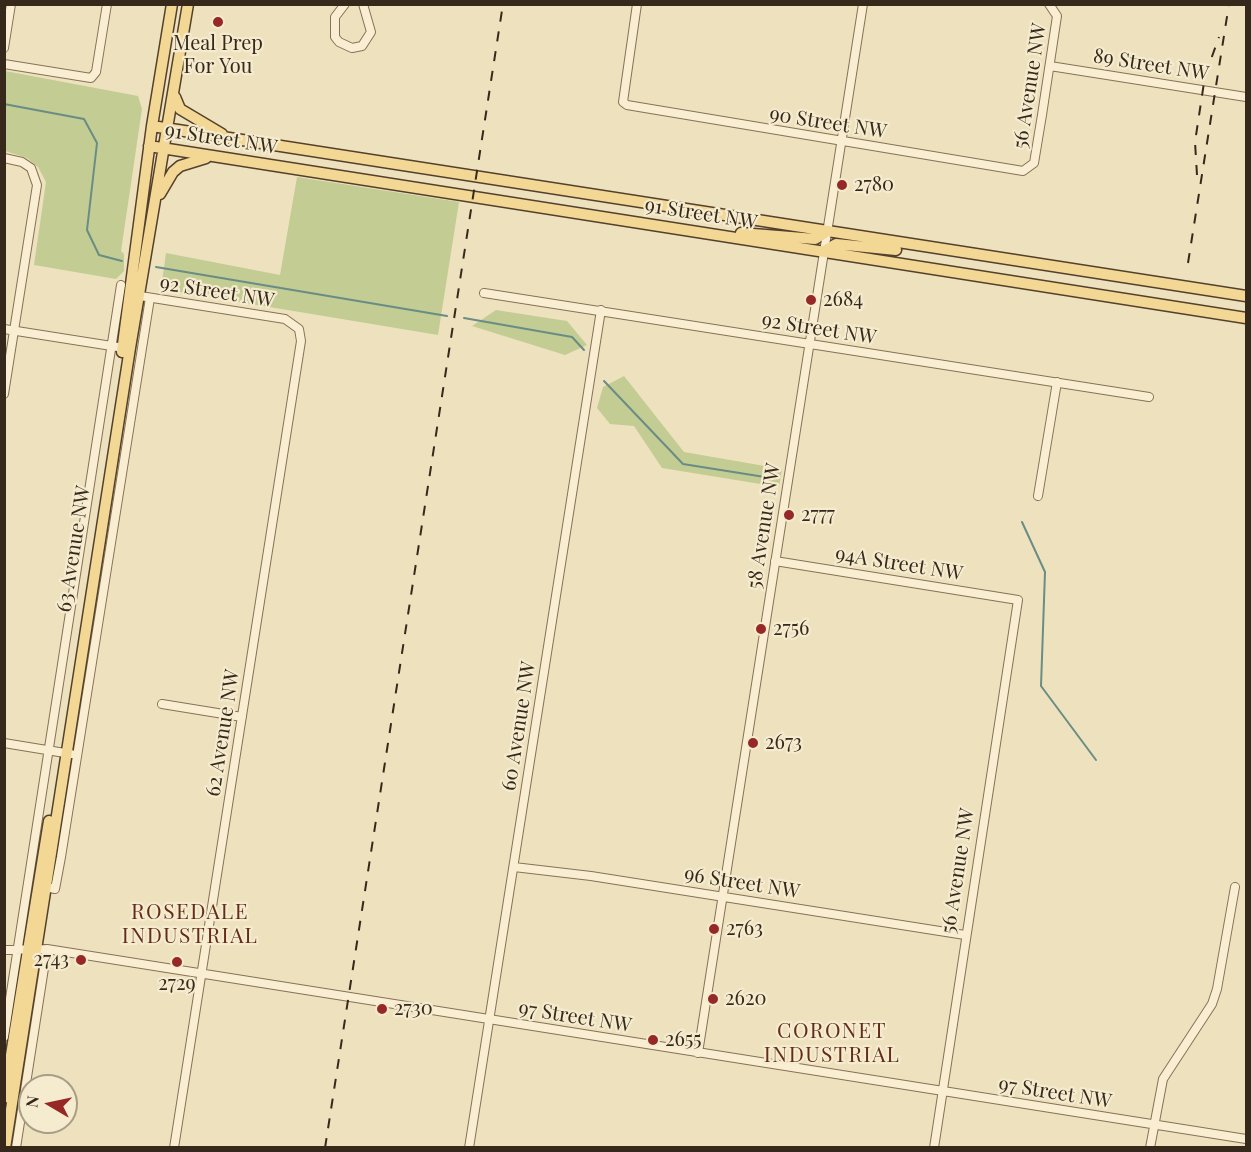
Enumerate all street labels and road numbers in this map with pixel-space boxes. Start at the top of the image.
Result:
street label: 56 Avenue NW [1008,21,1052,151]
street label: 89 Street NW [1092,44,1210,86]
street label: 90 Street NW [768,102,888,144]
street label: 91 Street NW [163,118,279,160]
street label: 91 Street NW [643,193,759,235]
street label: 92 Street NW [158,271,276,313]
street label: 92 Street NW [760,308,878,350]
street label: 58 Avenue NW [742,461,786,591]
street label: 63 Avenue NW [52,484,96,614]
street label: 94A Street NW [834,542,964,586]
street label: 60 Avenue NW [497,660,541,792]
street label: 62 Avenue NW [201,668,245,798]
street label: 56 Avenue NW [936,806,980,936]
street label: 96 Street NW [683,862,801,904]
street label: 97 Street NW [517,996,633,1038]
street label: 97 Street NW [997,1072,1113,1114]

